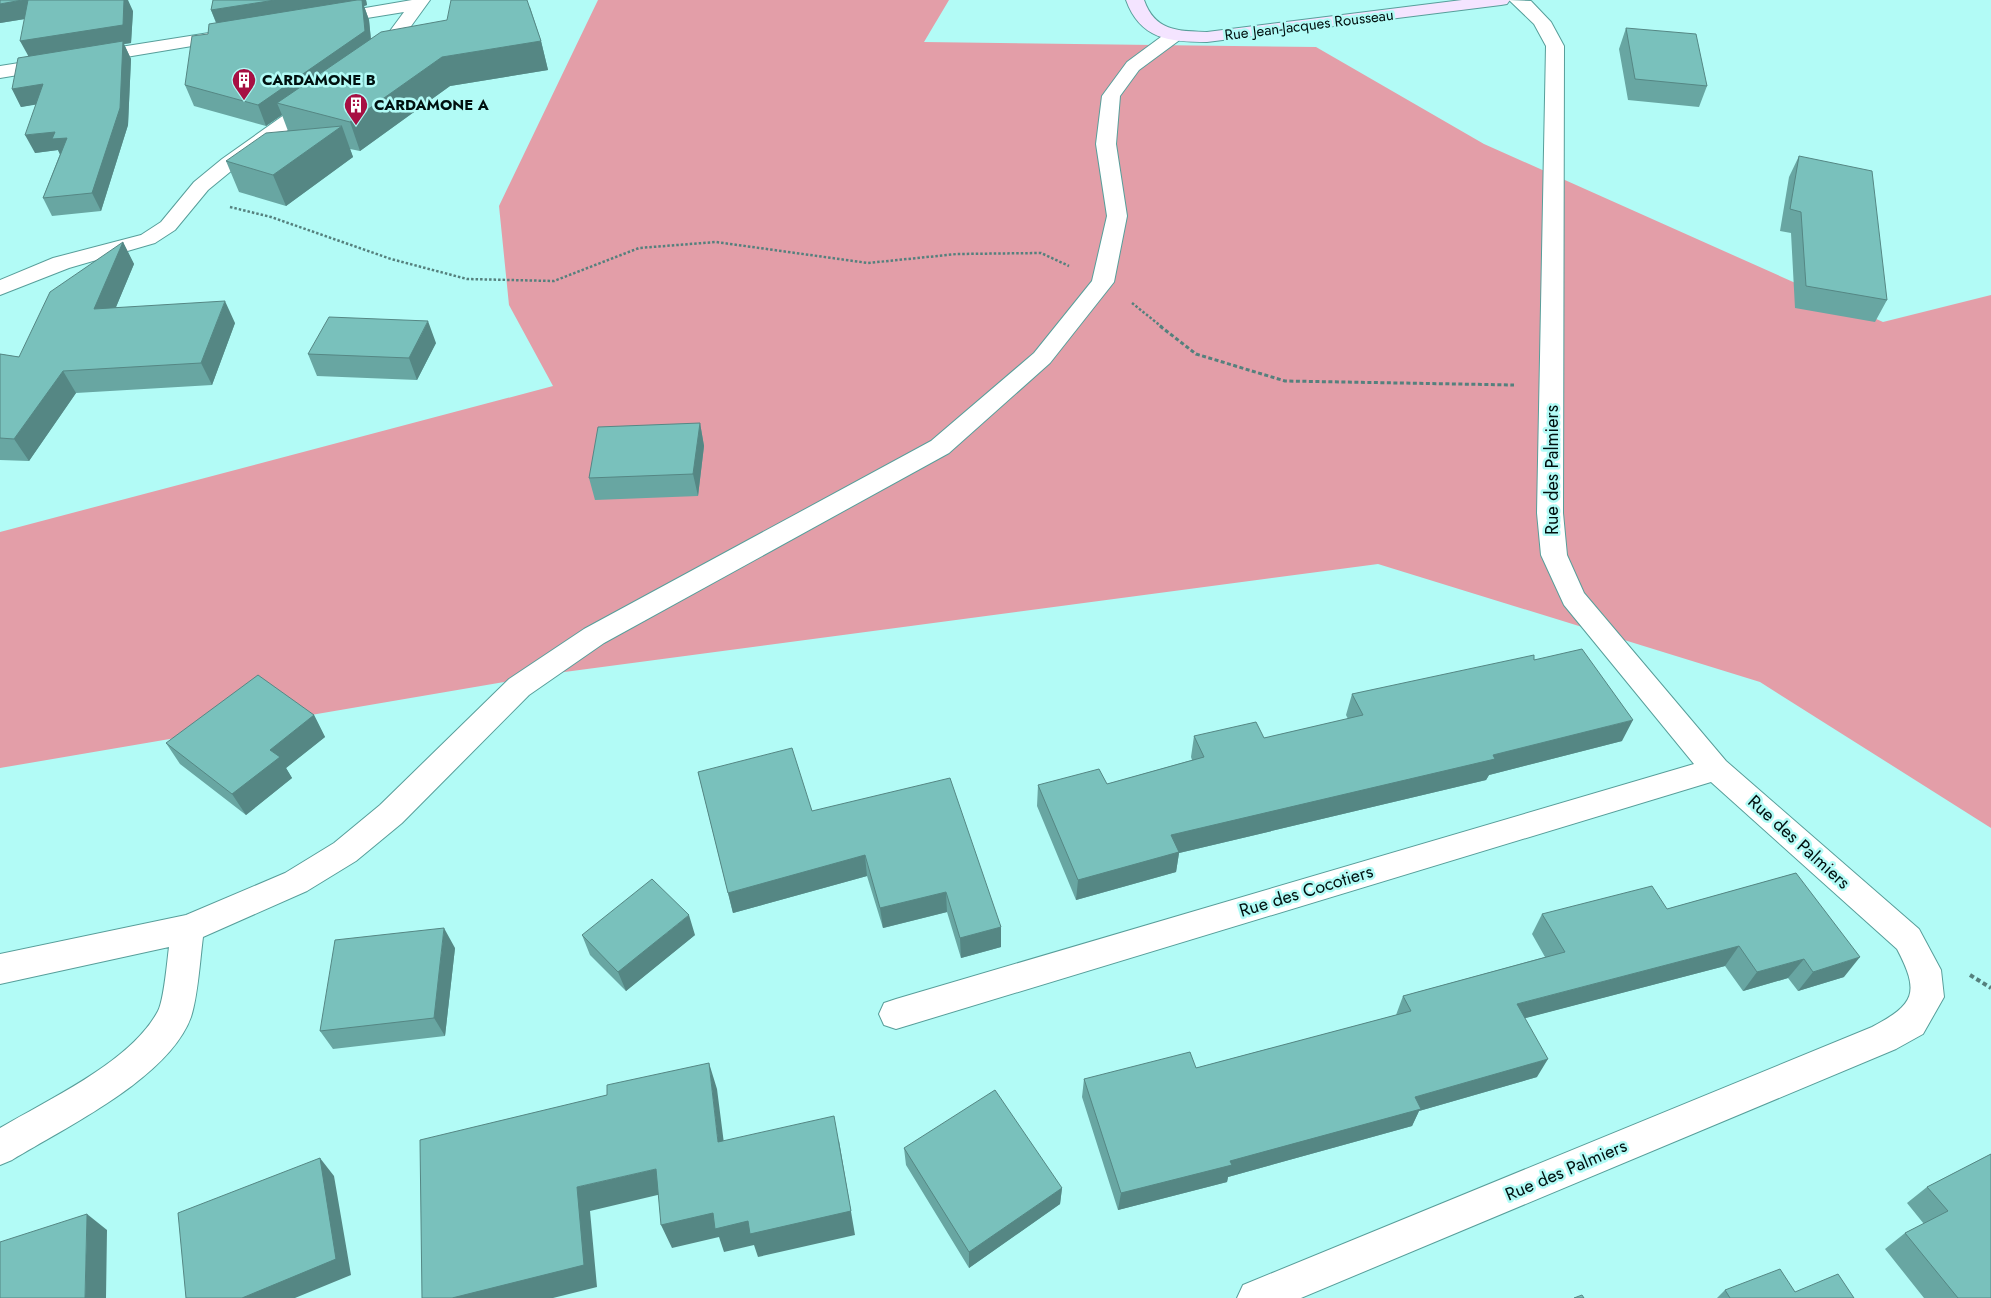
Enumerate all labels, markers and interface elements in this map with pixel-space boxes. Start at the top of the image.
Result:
street label: Rue Jean-Jacques Rousseau [1223,4,1395,46]
building icon: CARDAMONE B [231,67,257,101]
place label: CARDAMONE B [262,69,376,91]
building icon: CARDAMONE A [343,92,369,126]
place label: CARDAMONE A [374,94,490,116]
street label: Rue des Palmiers [1539,405,1565,535]
street label: Rue des Palmiers [1742,789,1856,895]
street label: Rue des Cocotiers [1236,858,1376,924]
street label: Rue des Palmiers [1501,1133,1631,1207]

